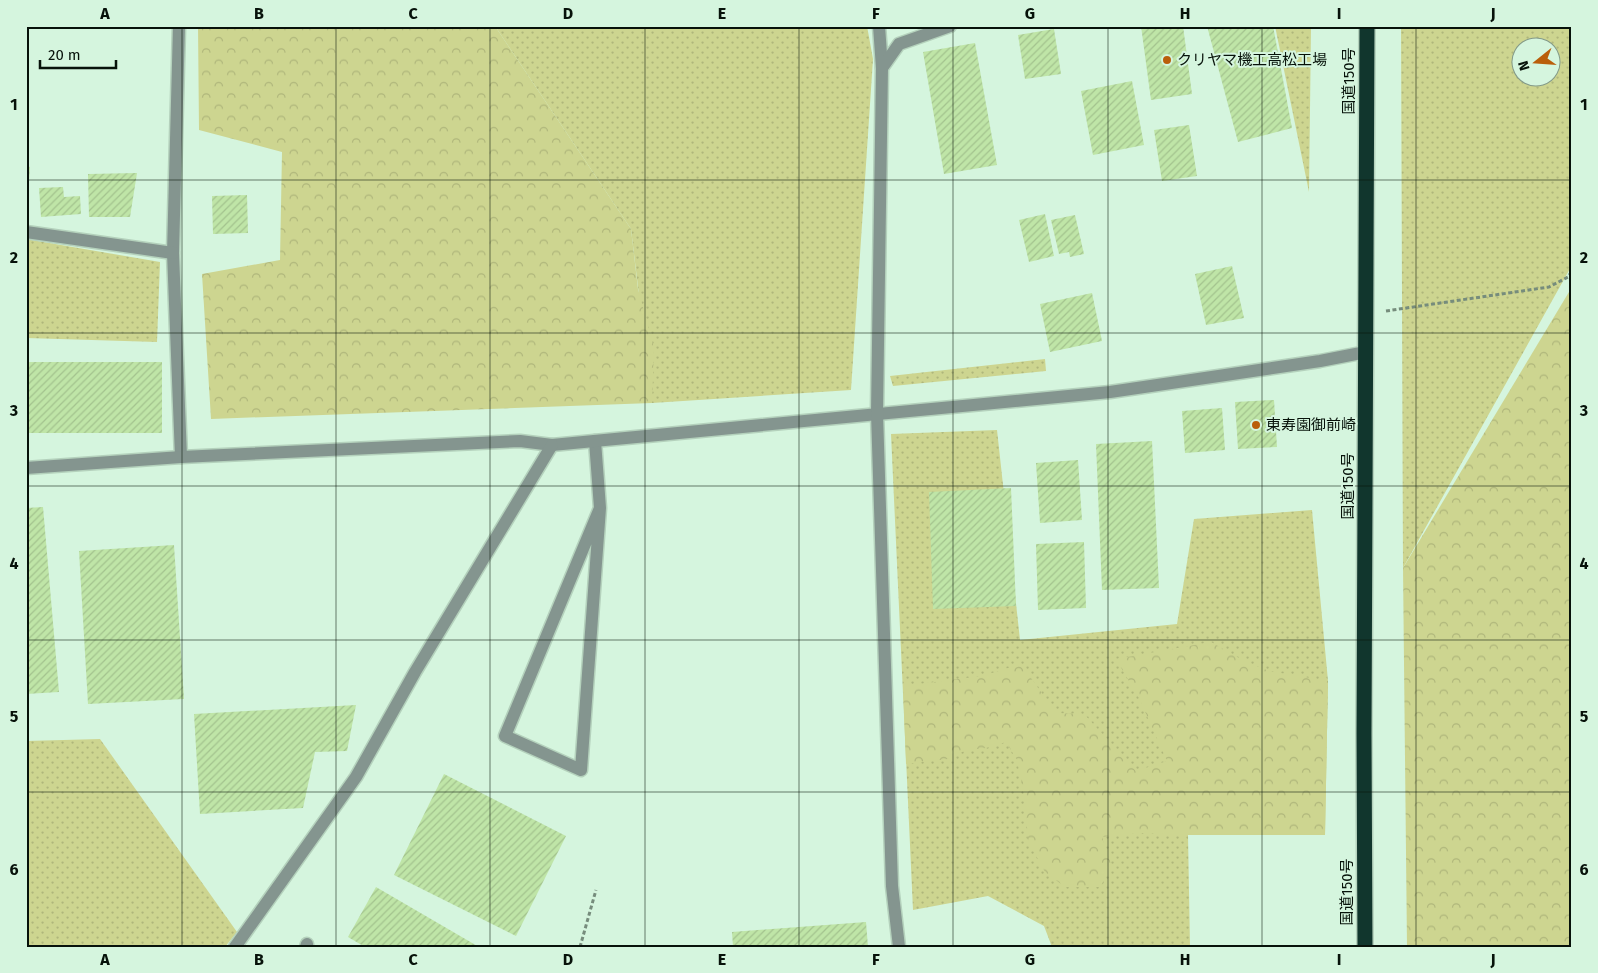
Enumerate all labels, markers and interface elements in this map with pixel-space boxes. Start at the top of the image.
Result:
text: A [99,4,110,23]
text: B [254,4,264,23]
text: C [408,4,418,23]
text: D [563,4,573,23]
text: E [718,4,726,23]
text: F [872,4,880,23]
text: G [1025,4,1035,23]
text: H [1180,4,1190,23]
text: I [1337,4,1341,23]
text: J [1489,4,1496,23]
scale bar [40,38,116,70]
north arrow [1510,38,1560,88]
text: 20 m [48,46,81,64]
street label: 国道150号 [1340,47,1358,115]
place label: クリヤマ機工高松工場 [1177,51,1327,69]
marker: クリヤマ機工高松工場 [1161,54,1173,66]
text: N [1515,59,1534,73]
text: 1 [10,95,18,114]
text: 1 [1580,95,1588,114]
text: 2 [10,248,18,267]
text: 2 [1580,248,1588,267]
text: 3 [9,401,18,420]
text: 3 [1579,401,1588,420]
place label: 東寿園御前崎 [1266,416,1356,434]
marker: 東寿園御前崎 [1250,419,1262,431]
street label: 国道150号 [1339,452,1357,520]
text: 4 [9,554,19,573]
text: 4 [1579,554,1589,573]
text: 5 [10,707,19,726]
text: 5 [1580,707,1589,726]
street label: 国道150号 [1338,858,1356,926]
text: 6 [9,860,19,879]
text: 6 [1579,860,1589,879]
text: A [99,950,110,969]
text: B [254,950,264,969]
text: C [408,950,418,969]
text: D [563,950,573,969]
text: E [718,950,726,969]
text: F [872,950,880,969]
text: G [1025,950,1035,969]
text: H [1180,950,1190,969]
text: I [1337,950,1341,969]
text: J [1489,950,1496,969]

